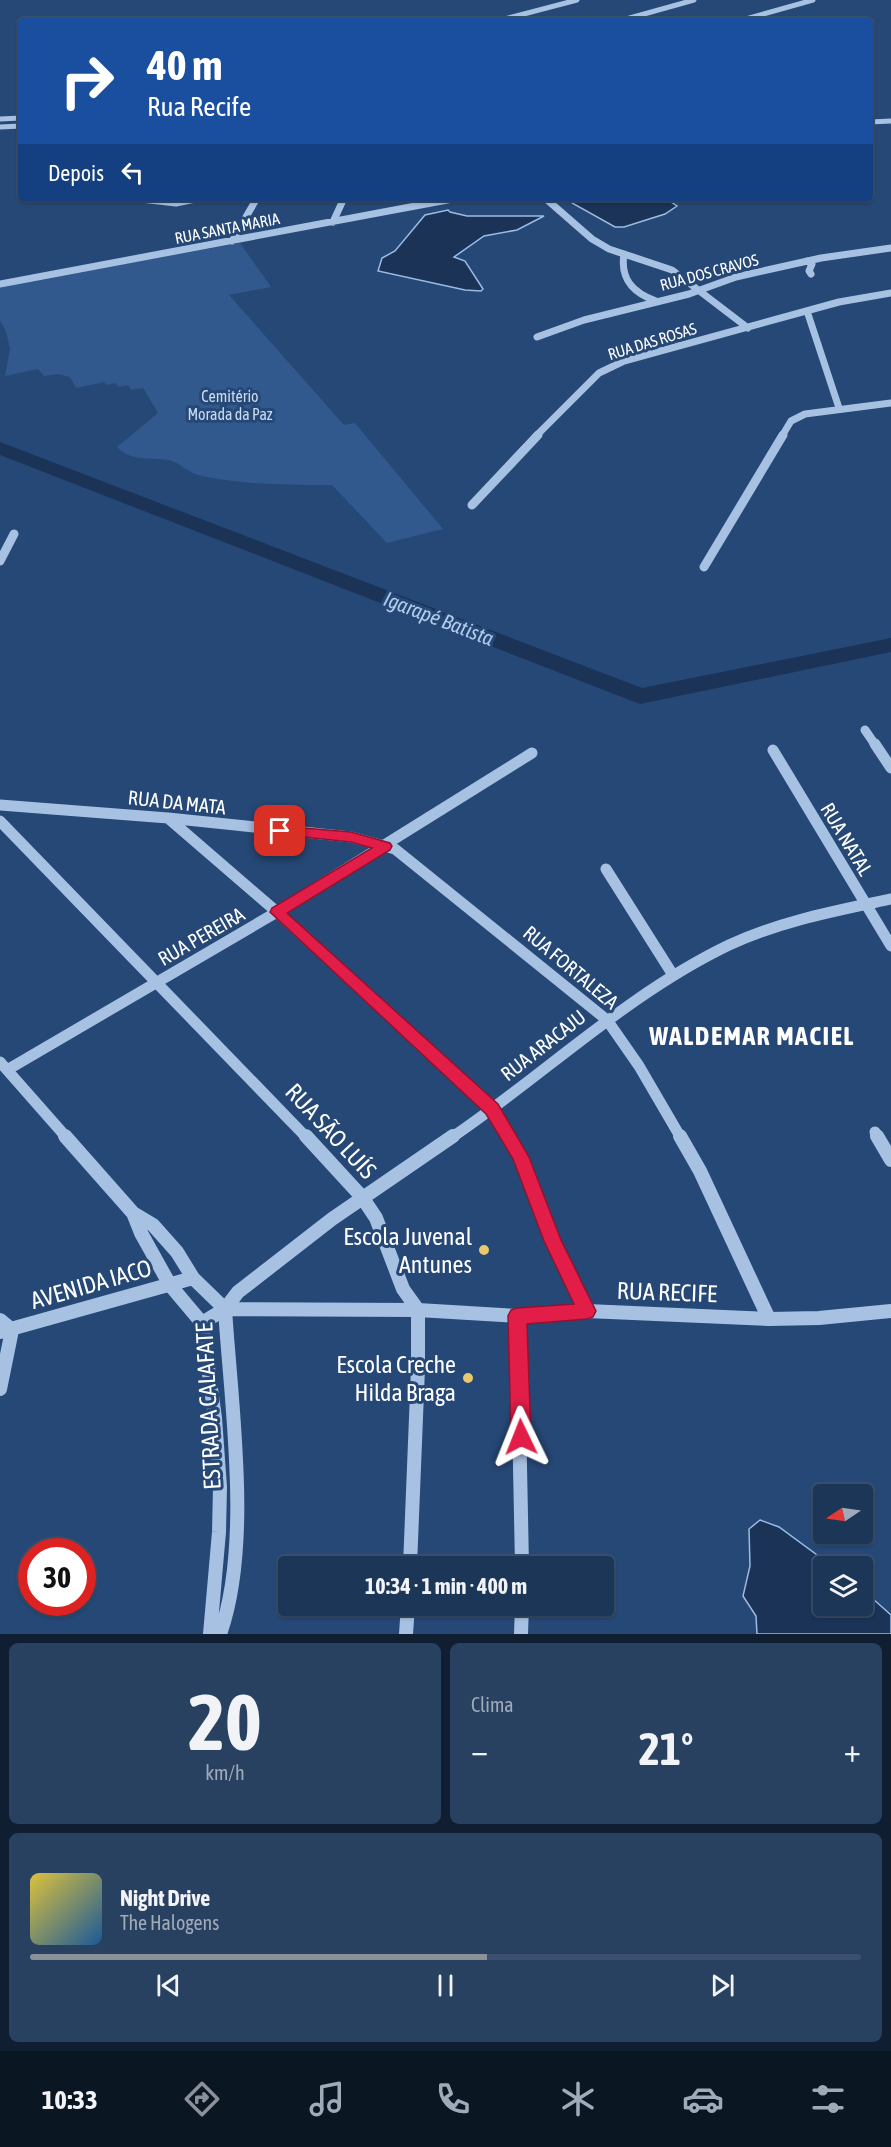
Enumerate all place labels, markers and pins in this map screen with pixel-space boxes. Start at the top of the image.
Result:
pin [254,805,305,856]
place label: Escola Juvenal Antunes [343,1223,473,1278]
marker: Escola Juvenal Antunes [477,1243,491,1257]
place label: Escola Creche Hilda Braga [336,1351,456,1406]
marker: Escola Creche Hilda Braga [461,1371,475,1385]

